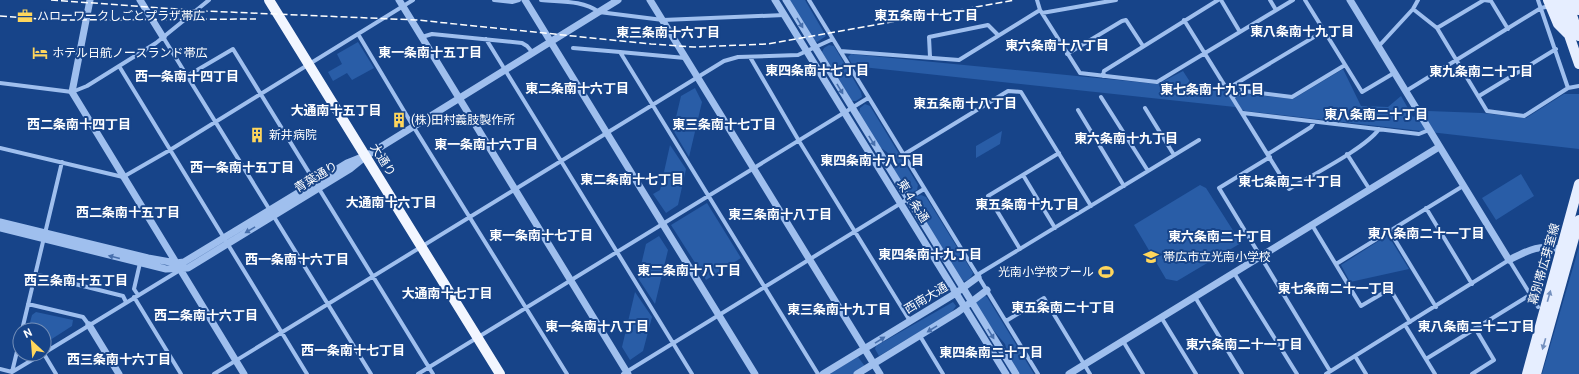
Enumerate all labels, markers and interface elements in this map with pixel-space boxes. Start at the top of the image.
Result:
office icon: ハローワークしごとプラザ帯広 [16,7,34,25]
district label: 東五条南十七丁目 [874,8,978,23]
place label: ハローワークしごとプラザ帯広 [37,9,205,23]
one-way arrow [796,18,804,28]
district label: 東八条南十九丁目 [1250,24,1354,39]
district label: 東三条南十六丁目 [616,25,720,40]
district label: 東六条南十八丁目 [1005,38,1109,53]
hotel icon: ホテル日航ノースランド帯広 [31,44,49,62]
district label: 東一条南十五丁目 [378,45,482,60]
place label: ホテル日航ノースランド帯広 [52,46,207,60]
district label: 東四条南十七丁目 [765,63,869,78]
district label: 東九条南二十丁目 [1429,64,1533,79]
district label: 西一条南十四丁目 [135,69,239,84]
district label: 東二条南十六丁目 [525,81,629,96]
district label: 東七条南十九丁目 [1160,82,1264,97]
one-way arrow [837,83,844,95]
district label: 東五条南十八丁目 [913,96,1017,111]
district label: 大通南十五丁目 [290,103,382,118]
district label: 東八条南二十丁目 [1324,107,1428,122]
building icon: (株)田村義肢製作所 [390,111,408,129]
place label: (株)田村義肢製作所 [411,113,515,127]
district label: 西二条南十四丁目 [27,117,131,132]
district label: 東三条南十七丁目 [672,117,776,132]
building icon: 新井病院 [248,126,266,144]
place label: 新井病院 [269,128,317,142]
district label: 東六条南十九丁目 [1074,131,1178,146]
one-way arrow [868,136,876,146]
district label: 東一条南十六丁目 [434,137,538,152]
street label: 大通り [368,141,398,179]
district label: 東四条南十八丁目 [820,153,924,168]
street label: 青葉通り [292,159,340,195]
district label: 西一条南十五丁目 [190,160,294,175]
district label: 東二条南十七丁目 [580,172,684,187]
district label: 東七条南二十丁目 [1238,174,1342,189]
street label: 東４条通 [894,177,932,225]
district label: 大通南十六丁目 [345,195,437,210]
district label: 東五条南十九丁目 [975,197,1079,212]
district label: 西二条南十五丁目 [76,205,180,220]
district label: 東三条南十八丁目 [728,207,832,222]
street label: 幕別帯広芽室線 [1526,222,1562,306]
one-way arrow [244,226,256,233]
district label: 東八条南二十一丁目 [1367,226,1485,241]
district label: 東一条南十七丁目 [489,228,593,243]
district label: 東六条南二十丁目 [1168,229,1272,244]
district label: 東四条南十九丁目 [878,247,982,262]
school or university icon: 帯広市立光南小学校 [1142,248,1160,266]
place label: 帯広市立光南小学校 [1163,250,1271,264]
district label: 西一条南十六丁目 [245,252,349,267]
one-way arrow [108,253,121,259]
district label: 東二条南十八丁目 [637,263,741,278]
sports icon: 光南小学校プール [1097,263,1115,281]
place label: 光南小学校プール [998,265,1094,279]
district label: 西三条南十五丁目 [24,273,128,288]
street label: 西南大通 [902,280,950,316]
district label: 東七条南二十一丁目 [1277,281,1395,296]
district label: 大通南十七丁目 [401,286,493,301]
one-way arrow [1546,290,1552,302]
district label: 東五条南二十丁目 [1011,300,1115,315]
district label: 東三条南十九丁目 [787,302,891,317]
district label: 西二条南十六丁目 [154,308,258,323]
district label: 東一条南十八丁目 [545,319,649,334]
district label: 東八条南二十二丁目 [1417,319,1535,334]
north arrow [12,322,52,362]
one-way arrow [926,325,938,332]
text: N [21,326,34,341]
one-way arrow [988,328,995,340]
one-way arrow [874,336,886,343]
district label: 東六条南二十一丁目 [1185,337,1303,352]
one-way arrow [1541,337,1547,350]
district label: 西一条南十七丁目 [301,343,405,358]
district label: 東四条南二十丁目 [939,345,1043,360]
district label: 西三条南十六丁目 [67,352,171,367]

